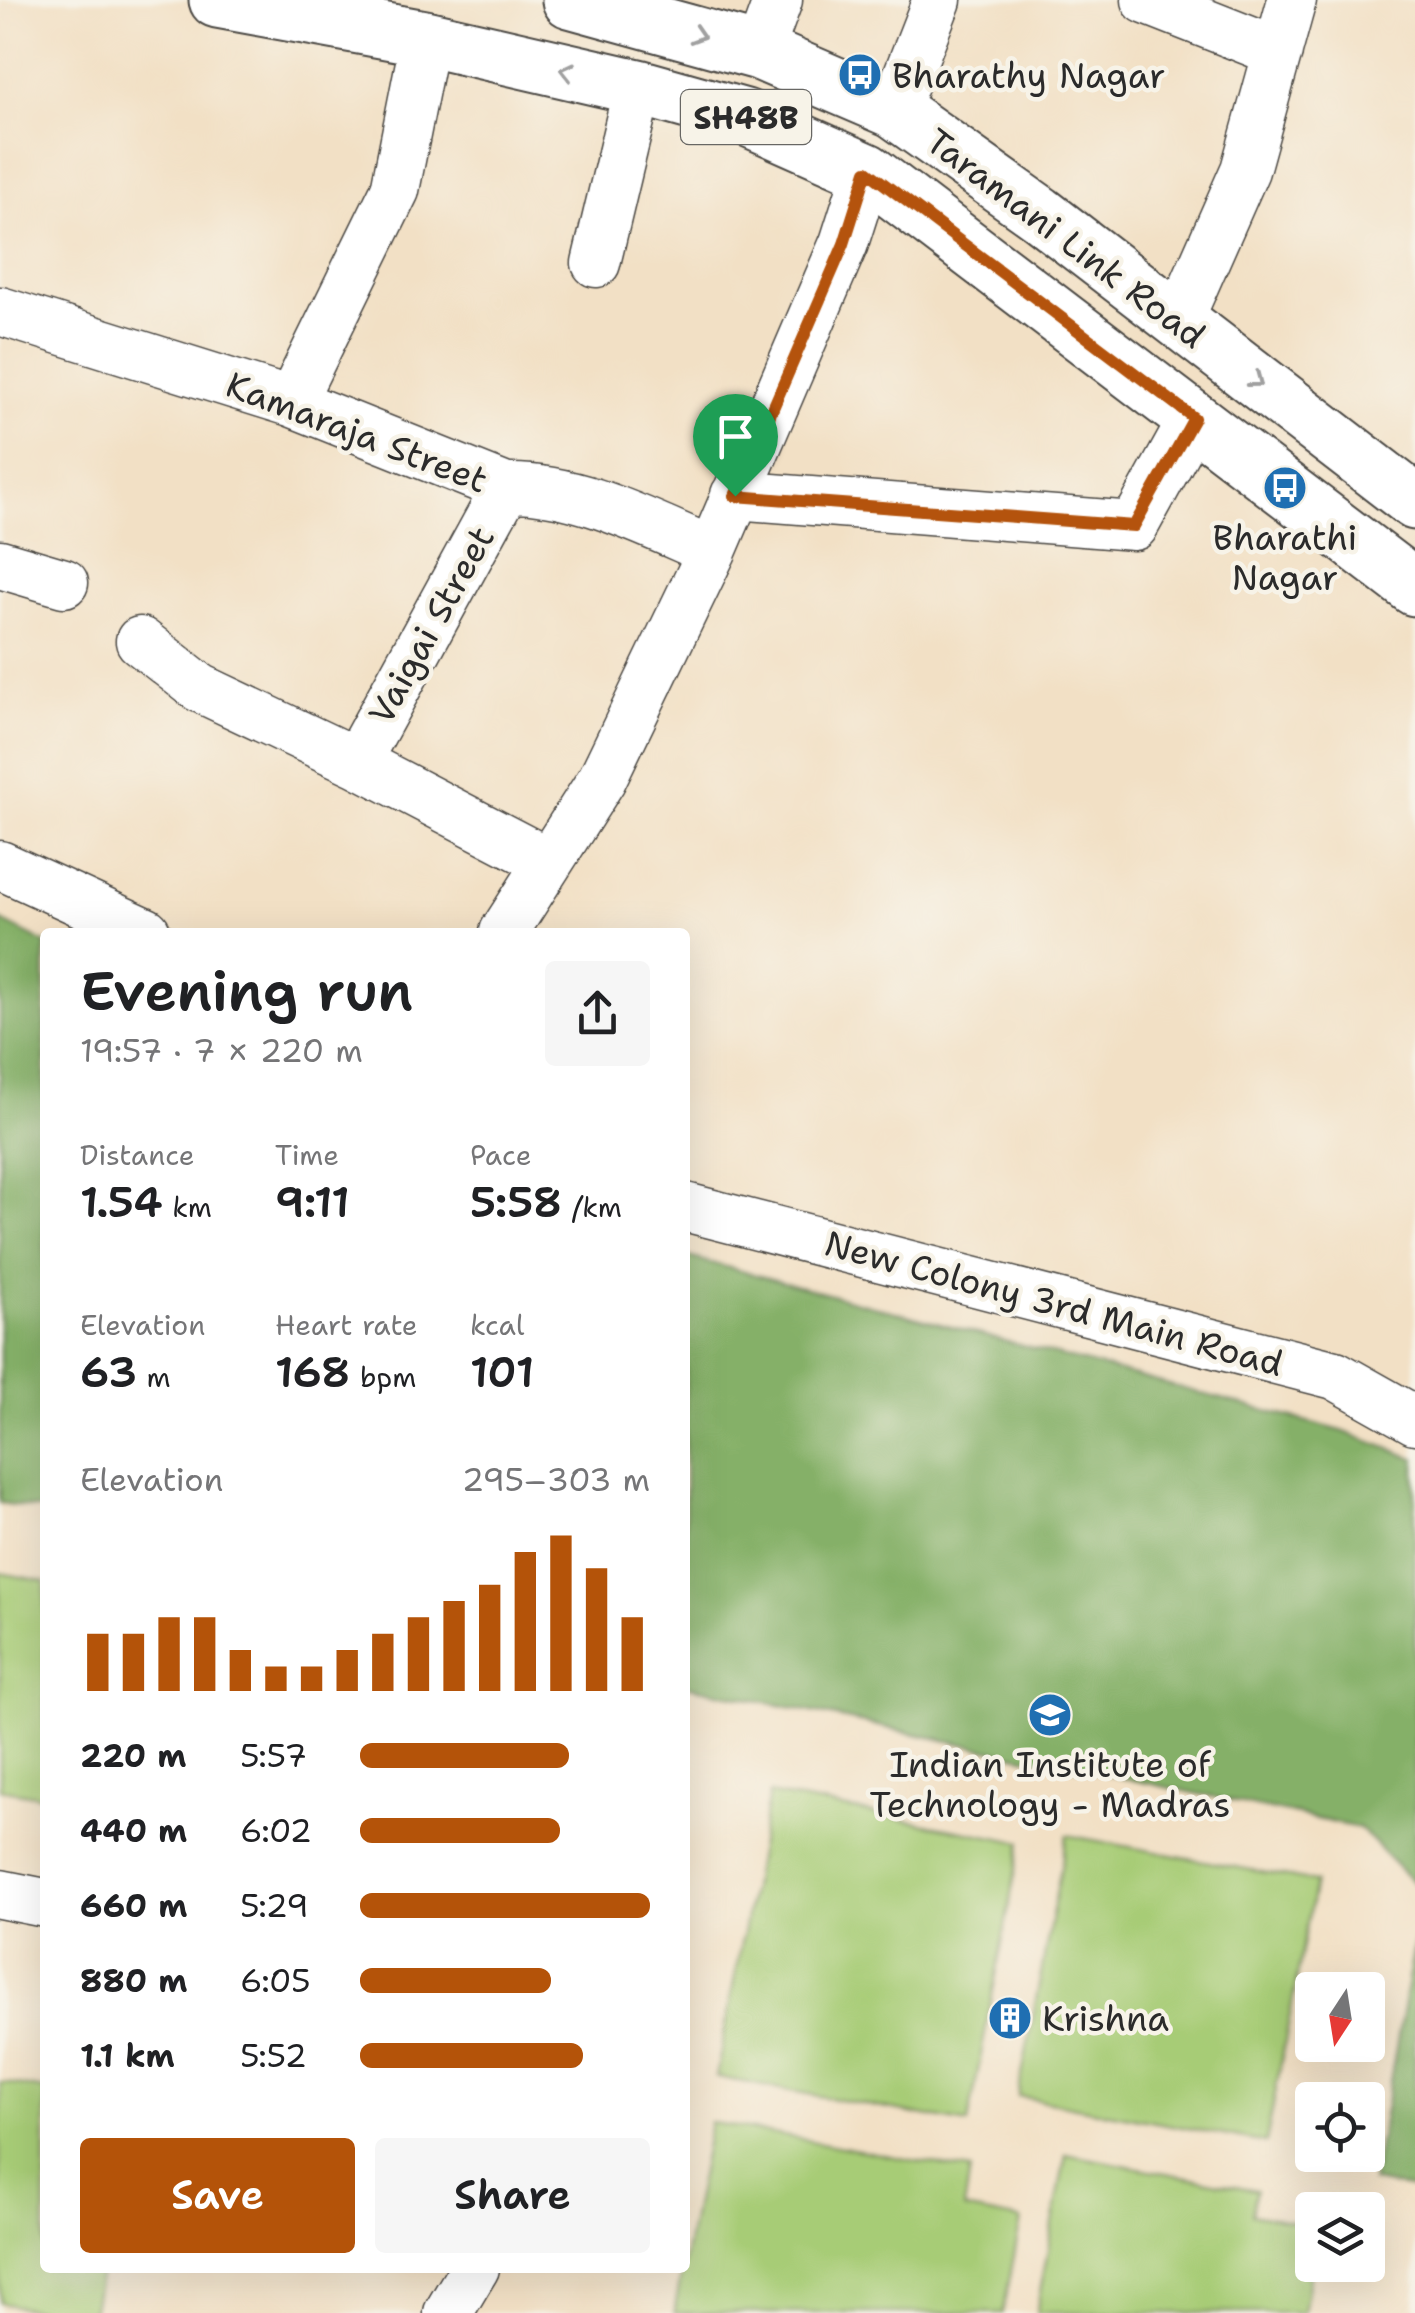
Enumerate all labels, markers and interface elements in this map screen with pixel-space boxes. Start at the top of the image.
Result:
one-way arrow [689,23,706,44]
bus stop icon: Bharathy Nagar [837,52,883,98]
place label: Bharathy Nagar [892,52,1166,99]
one-way arrow [559,62,576,83]
road number: SH48B [681,90,811,144]
street label: Taramani Link Road [917,117,1215,359]
street label: Kamaraja Street [220,361,494,503]
one-way arrow [1245,370,1263,387]
pin [693,394,778,497]
icon: arrive [708,409,763,464]
bus stop icon: Bharathi Nagar [1262,465,1308,511]
place label: Bharathi Nagar [1213,514,1357,601]
street label: Vaigai Street [357,518,505,732]
text: Evening run [80,954,413,1028]
button: share [545,961,650,1066]
text: 19:57 · 7 × 220 m [80,1029,363,1072]
text: Distance [80,1136,195,1174]
text: Time [275,1136,339,1174]
text: Pace [470,1136,532,1174]
text: 1.54 [80,1174,163,1230]
text: 9:11 [275,1174,350,1230]
text: 5:58 [470,1174,562,1230]
text: km [163,1188,212,1226]
text: /km [562,1188,622,1226]
street label: New Colony 3rd Main Road [820,1219,1288,1387]
text: Elevation [80,1306,205,1344]
text: Heart rate [275,1306,418,1344]
text: kcal [470,1306,524,1344]
text: 63 [80,1344,137,1400]
text: 168 [275,1344,350,1400]
text: 101 [470,1344,534,1400]
text: m [137,1358,171,1396]
text: bpm [350,1358,416,1396]
text: Elevation [80,1458,223,1501]
text: 295–303 m [462,1458,650,1501]
school or university icon: Indian Institute of Technology - Madras [1027,1692,1073,1738]
text: 220 m [80,1734,186,1777]
text: 5:57 [240,1734,307,1777]
place label: Indian Institute of Technology - Madras [869,1741,1231,1828]
text: 440 m [80,1809,187,1852]
text: 6:02 [240,1809,312,1852]
text: 660 m [80,1884,187,1927]
text: 5:29 [240,1884,309,1927]
text: 880 m [80,1959,187,2002]
text: 6:05 [240,1959,311,2002]
north arrow [1295,1972,1385,2062]
map controls [1295,1972,1385,2282]
building icon: Krishna [987,1995,1033,2041]
place label: Krishna [1042,1995,1169,2042]
text: 1.1 km [80,2034,175,2077]
text: 5:52 [240,2034,307,2077]
button: locate [1295,2082,1385,2172]
button: Save [80,2138,355,2253]
button: Share [375,2138,650,2253]
button: layers [1295,2192,1385,2282]

